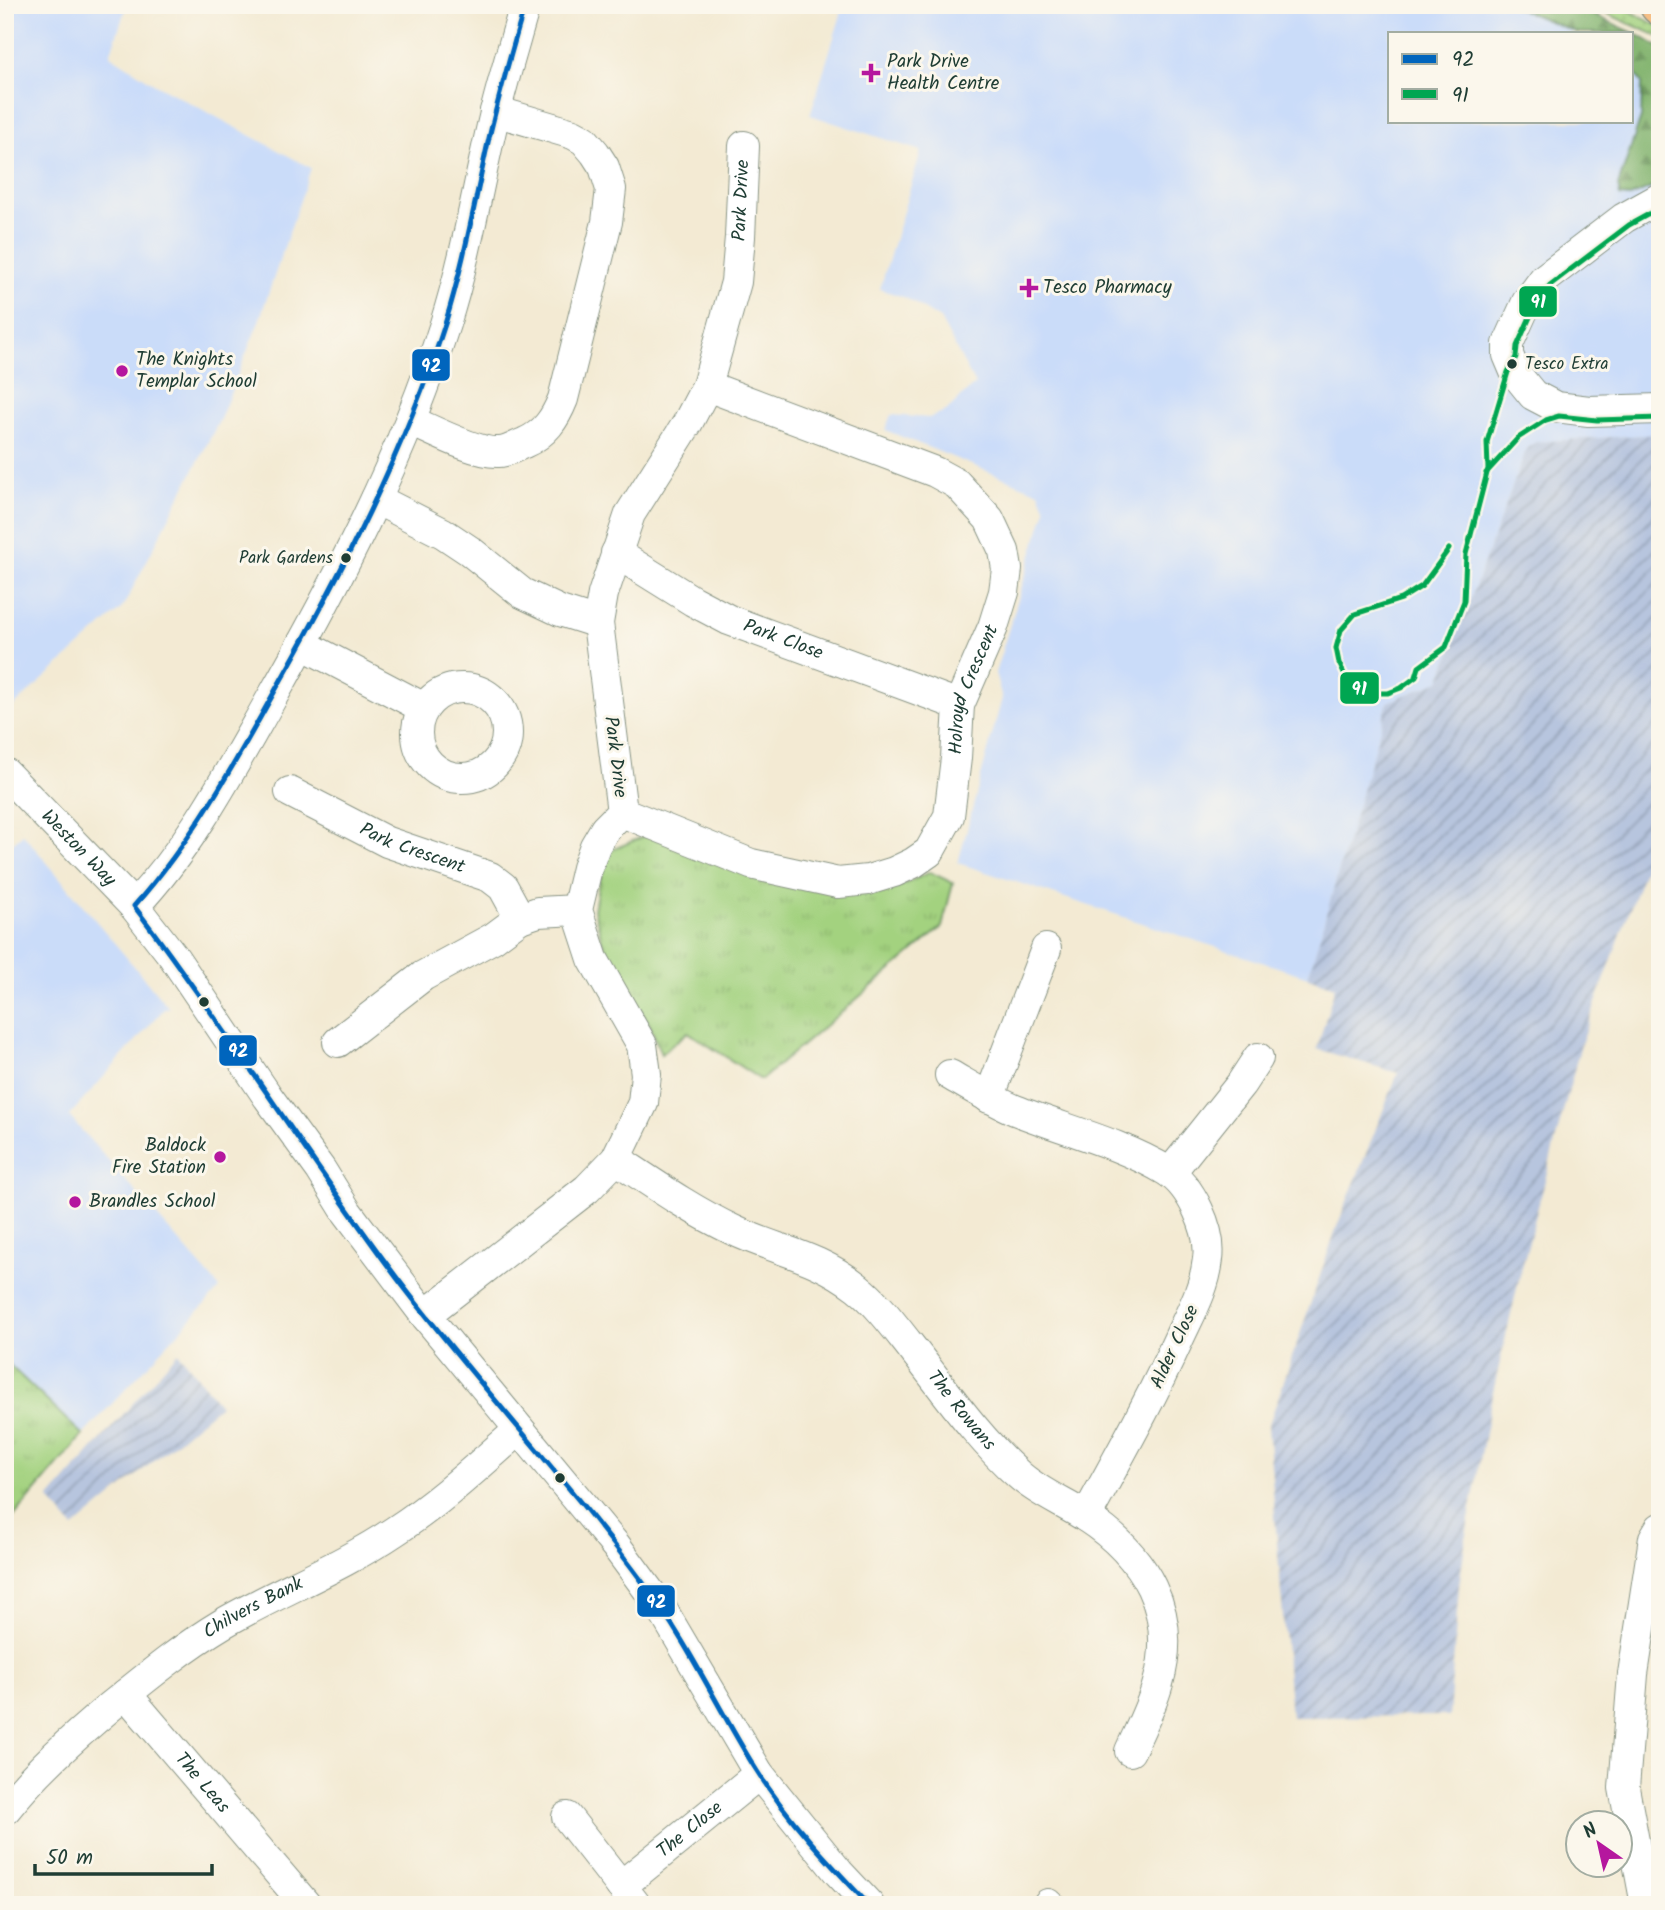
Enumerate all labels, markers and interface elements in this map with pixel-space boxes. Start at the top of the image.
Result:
legend [1388,32,1634,122]
text: 92 [1452,44,1474,77]
place label: Park Drive Health Centre [887,47,1000,99]
marker: Park Drive Health Centre [861,63,881,83]
text: 91 [1452,80,1469,113]
street label: Park Drive [725,159,758,242]
place label: Tesco Pharmacy [1043,273,1173,303]
marker: Tesco Pharmacy [1021,280,1037,296]
line badge: 91 [1518,285,1558,318]
text: 91 [1530,288,1546,318]
place label: The Knights Templar School [136,345,257,397]
line badge: 92 [411,348,451,382]
place label: Tesco Extra [1525,351,1608,378]
text: 92 [421,352,441,382]
marker: Tesco Extra [1505,357,1519,371]
marker: The Knights Templar School [114,363,130,379]
place label: Park Gardens [239,545,333,572]
marker: Park Gardens [339,551,353,565]
street label: Park Close [739,611,828,669]
street label: Holroyd Crescent [941,619,1007,755]
line badge: 91 [1339,671,1380,705]
text: 91 [1351,675,1367,705]
street label: Park Drive [595,715,635,800]
street label: Weston Way [33,803,124,895]
street label: Park Crescent [354,815,469,883]
unlabelled marker [197,995,211,1009]
line badge: 92 [218,1034,258,1067]
text: 92 [228,1037,248,1067]
place label: Baldock Fire Station [112,1131,206,1183]
marker: Baldock Fire Station [212,1149,228,1165]
place label: Brandles School [89,1187,216,1217]
marker: Brandles School [67,1194,83,1210]
street label: Alder Close [1143,1300,1208,1394]
street label: The Rowans [919,1364,1003,1458]
unlabelled marker [553,1471,567,1485]
street label: Chilvers Bank [197,1569,309,1647]
line badge: 92 [636,1584,676,1618]
text: 92 [646,1588,666,1618]
street label: The Leas [167,1746,237,1820]
street label: The Close [650,1793,730,1866]
north arrow [1564,1808,1634,1878]
text: N [1577,1816,1604,1847]
scale bar [35,1833,212,1877]
text: 50 m [46,1842,93,1875]

